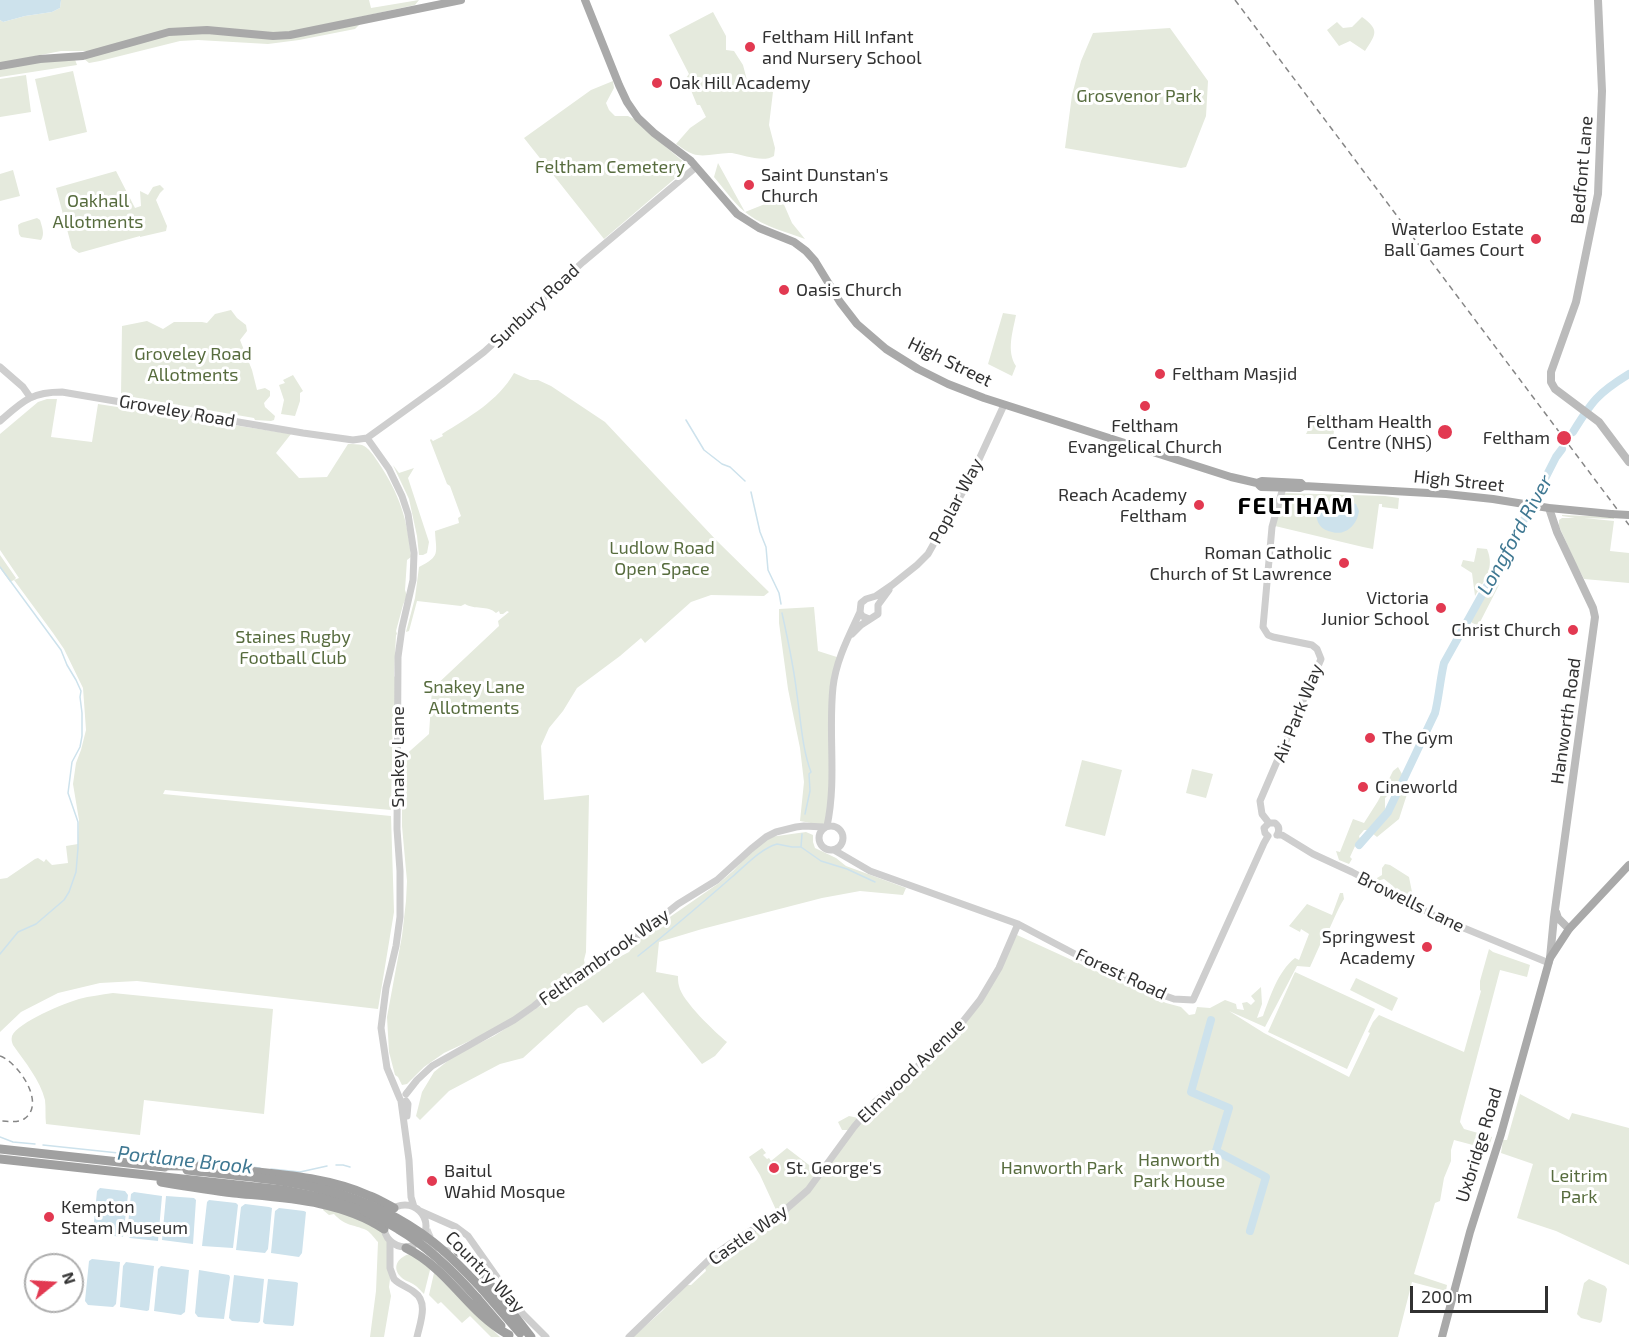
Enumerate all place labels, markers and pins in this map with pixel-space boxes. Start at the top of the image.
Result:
place label: Feltham Hill Infant and Nursery School [762,26,922,68]
marker: Feltham Hill Infant and Nursery School [743,40,757,54]
place label: Oak Hill Academy [669,72,810,94]
marker: Oak Hill Academy [650,76,664,90]
place label: Saint Dunstan's Church [761,164,889,207]
marker: Saint Dunstan's Church [742,178,756,192]
place label: Waterloo Estate Ball Games Court [1384,218,1524,260]
marker: Waterloo Estate Ball Games Court [1529,232,1543,246]
place label: Oasis Church [796,279,902,301]
marker: Oasis Church [777,283,791,297]
place label: Feltham Masjid [1172,363,1297,385]
marker: Feltham Masjid [1153,367,1167,381]
marker: Feltham Evangelical Church [1138,399,1152,413]
place label: Feltham Health Centre (NHS) [1307,411,1432,454]
place label: Feltham Evangelical Church [1068,415,1222,458]
marker: Feltham Health Centre (NHS) [1436,423,1454,441]
place label: Feltham [1483,427,1550,449]
marker: Feltham [1555,429,1573,447]
place label: Reach Academy Feltham [1058,484,1187,526]
marker: Reach Academy Feltham [1192,498,1206,512]
place label: Roman Catholic Church of St Lawrence [1149,542,1332,584]
marker: Roman Catholic Church of St Lawrence [1337,556,1351,570]
place label: Victoria Junior School [1321,587,1429,630]
marker: Victoria Junior School [1434,601,1448,615]
place label: Christ Church [1451,619,1561,641]
marker: Christ Church [1566,623,1580,637]
place label: The Gym [1382,727,1453,749]
marker: The Gym [1363,731,1377,745]
place label: Cineworld [1375,776,1458,798]
marker: Cineworld [1356,780,1370,794]
place label: Springwest Academy [1322,926,1415,968]
marker: Springwest Academy [1420,940,1434,954]
place label: St. George's [786,1157,882,1179]
place label: Baitul Wahid Mosque [444,1160,565,1202]
marker: St. George's [767,1161,781,1175]
marker: Baitul Wahid Mosque [425,1174,439,1188]
place label: Kempton Steam Museum [61,1196,188,1238]
marker: Kempton Steam Museum [42,1210,56,1224]

